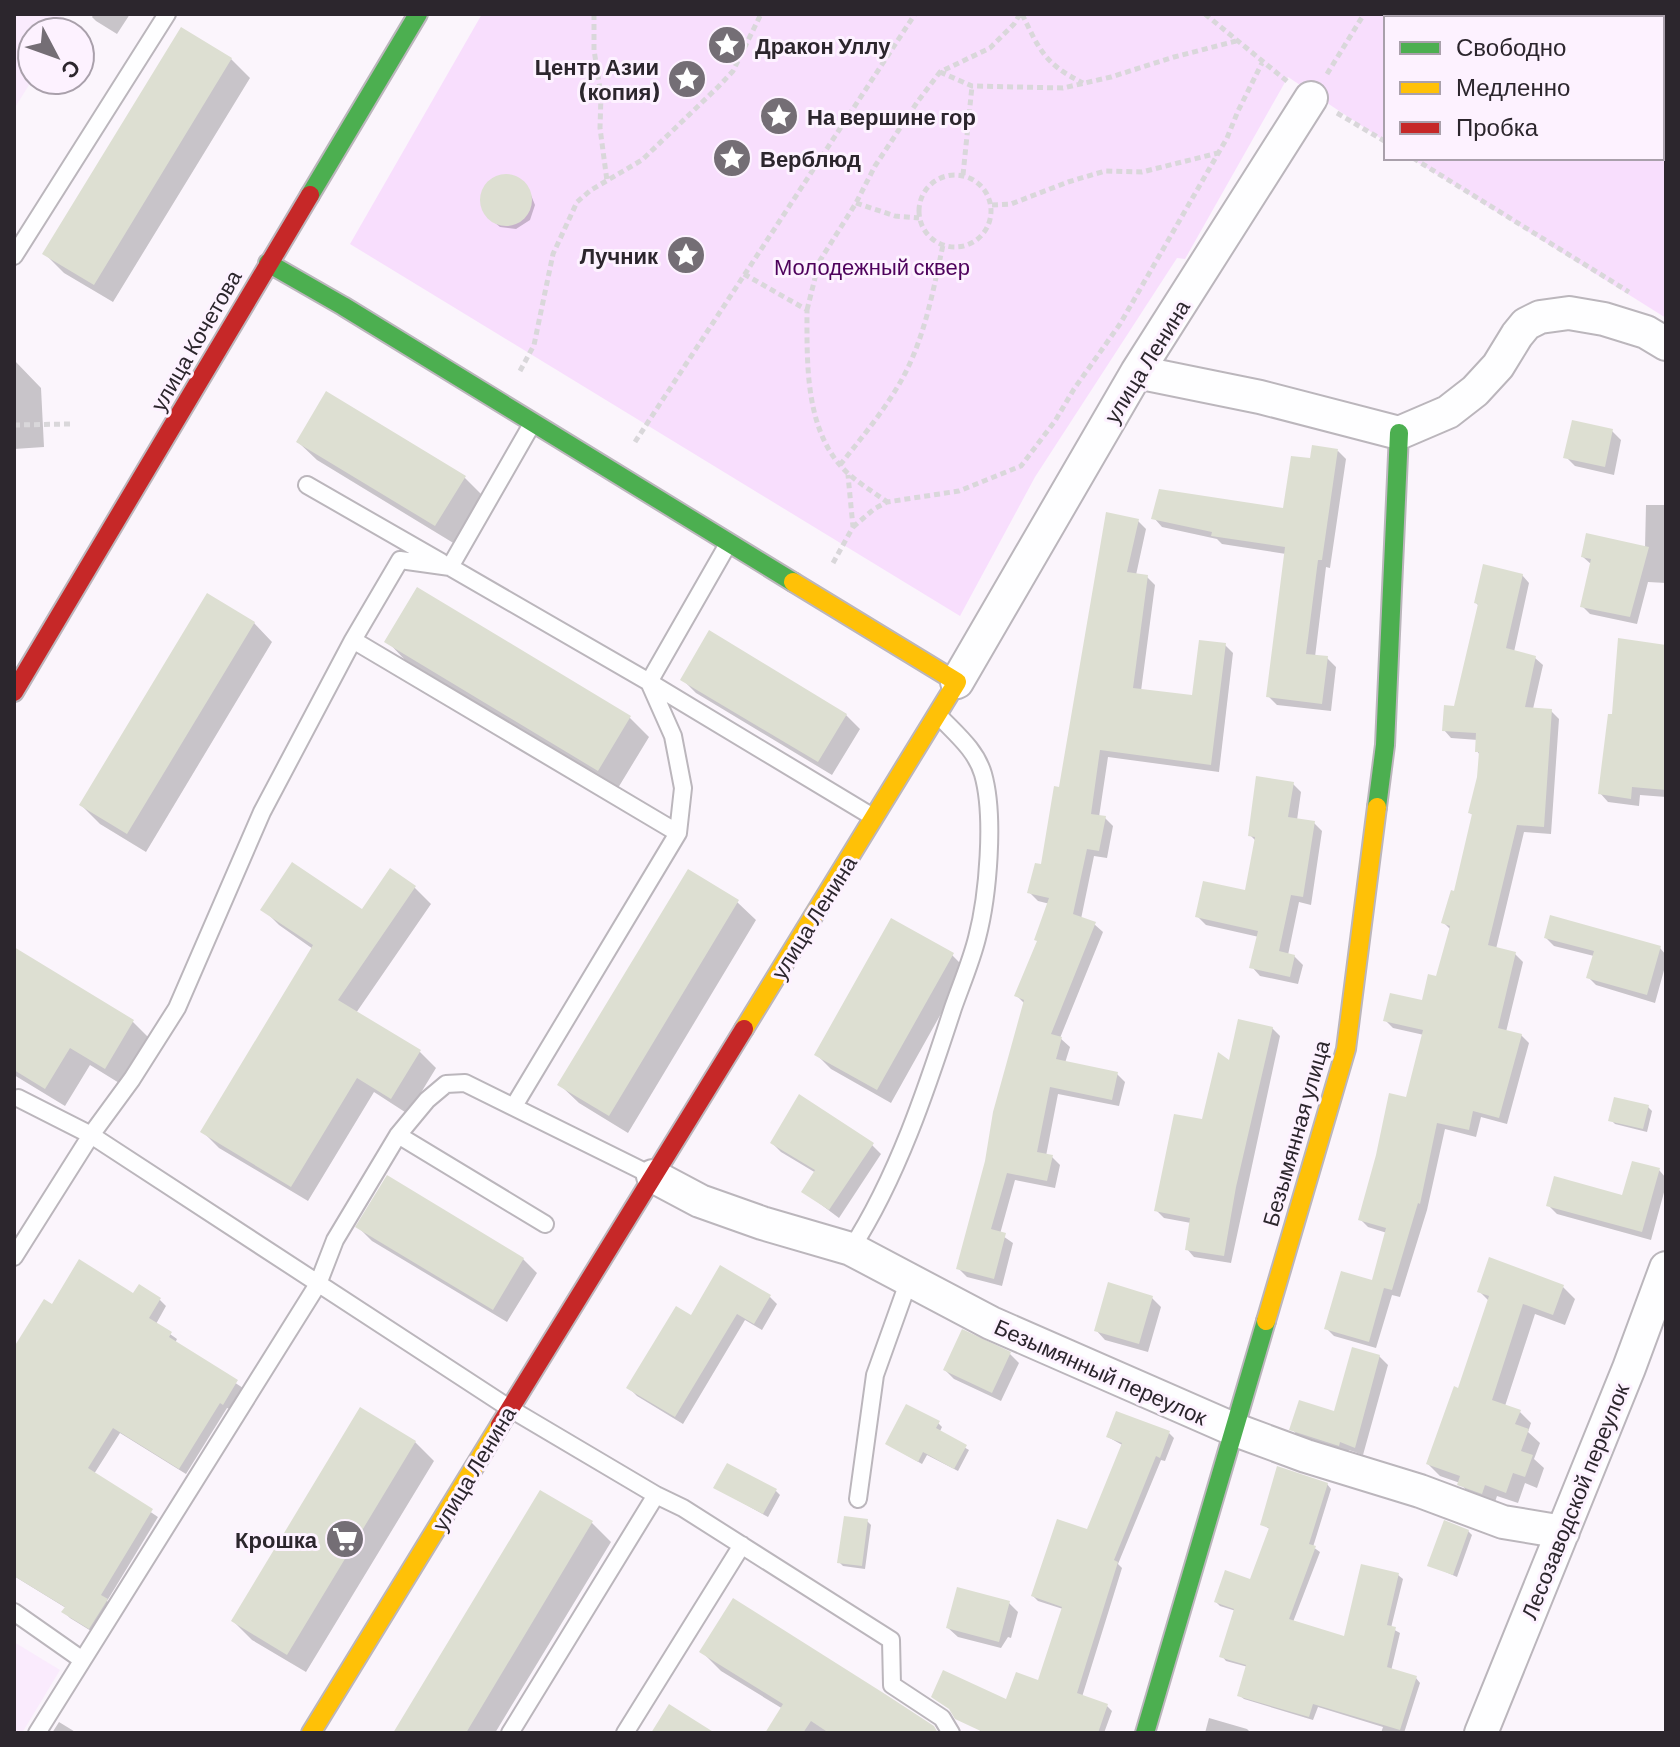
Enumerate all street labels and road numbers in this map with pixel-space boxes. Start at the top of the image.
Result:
street label: улица Кочетова [144,264,247,415]
street label: улица Ленина [1098,294,1195,428]
street label: улица Ленина [765,850,862,984]
street label: Безымянная улица [1256,1036,1335,1229]
street label: Безымянный переулок [990,1312,1212,1431]
street label: Лесозаводской переулок [1515,1379,1634,1623]
street label: улица Ленина [426,1400,522,1535]

